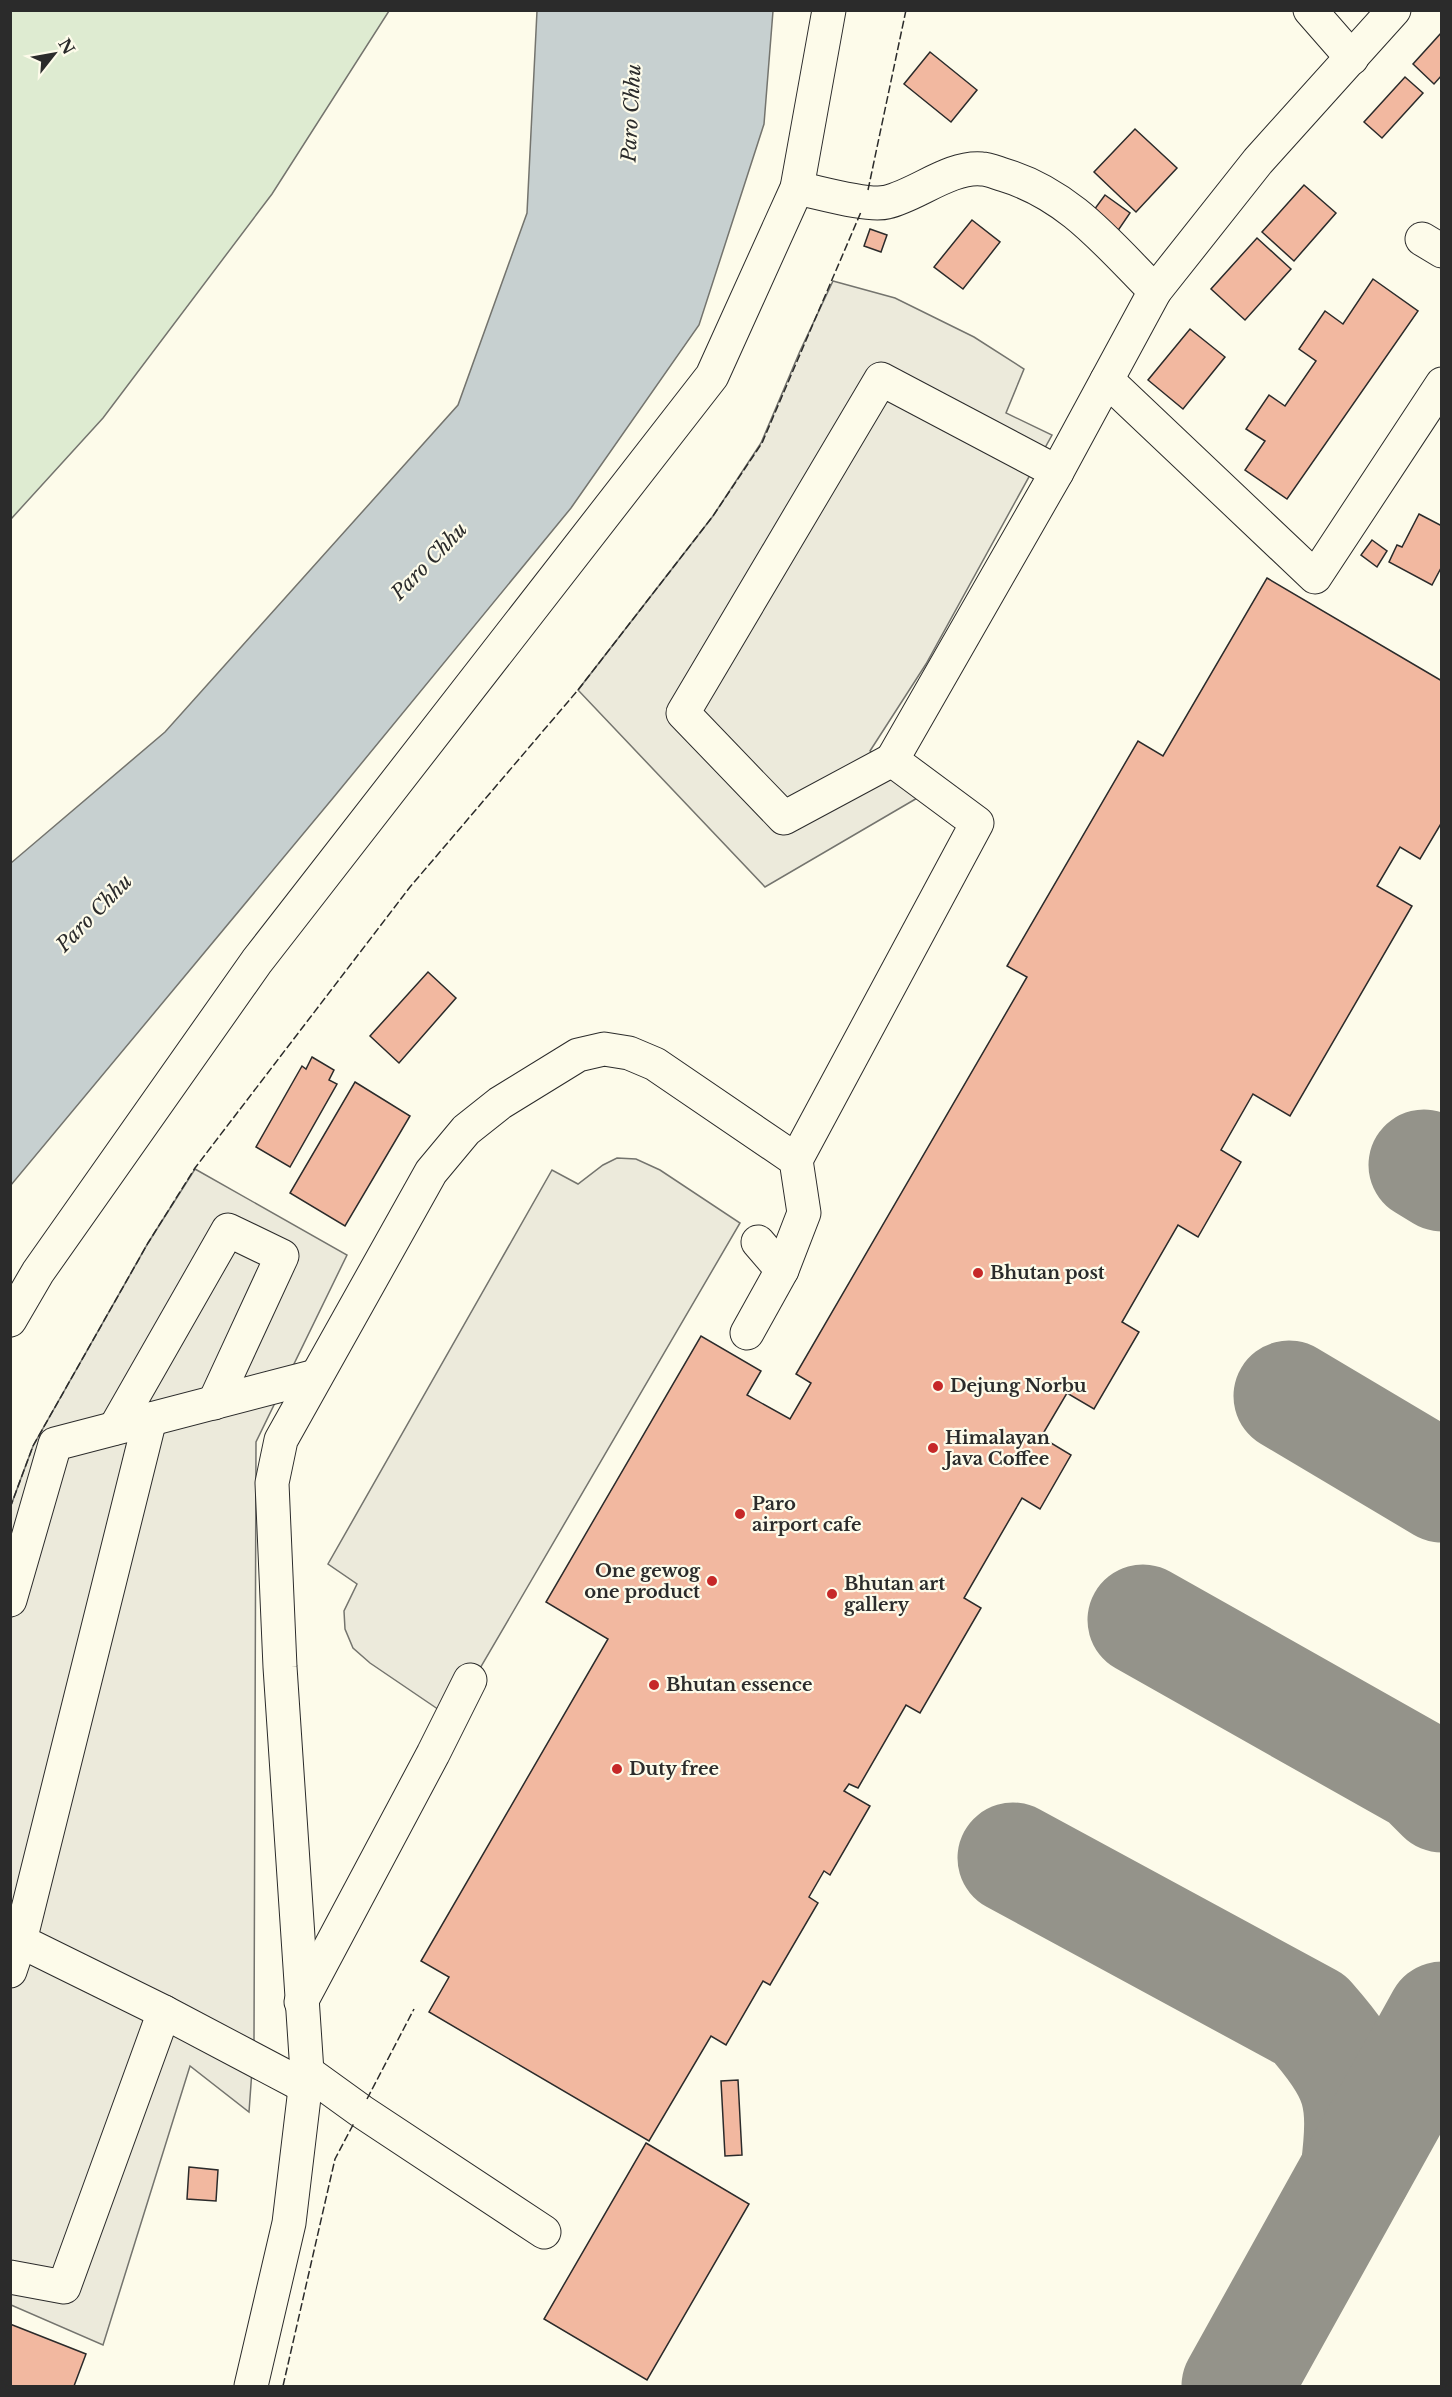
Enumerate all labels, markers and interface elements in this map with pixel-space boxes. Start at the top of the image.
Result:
north arrow [24,24,84,84]
text: N [54,35,79,58]
water label: Paro Chhu [616,63,646,164]
water label: Paro Chhu [385,517,472,605]
water label: Paro Chhu [50,869,137,957]
place label: Bhutan post [990,1262,1105,1284]
marker: Bhutan post [971,1266,985,1280]
place label: Dejung Norbu [950,1375,1087,1397]
marker: Dejung Norbu [931,1379,945,1393]
place label: Himalayan Java Coffee [941,1427,1050,1470]
marker: Himalayan Java Coffee [926,1441,940,1455]
place label: Paro airport cafe [752,1493,862,1536]
marker: Paro airport cafe [733,1507,747,1521]
place label: One gewog one product [584,1560,701,1603]
place label: Bhutan art gallery [844,1573,945,1616]
marker: One gewog one product [705,1574,719,1588]
marker: Bhutan art gallery [825,1587,839,1601]
place label: Bhutan essence [666,1674,813,1696]
marker: Bhutan essence [647,1678,661,1692]
place label: Duty free [629,1758,719,1780]
marker: Duty free [610,1762,624,1776]

